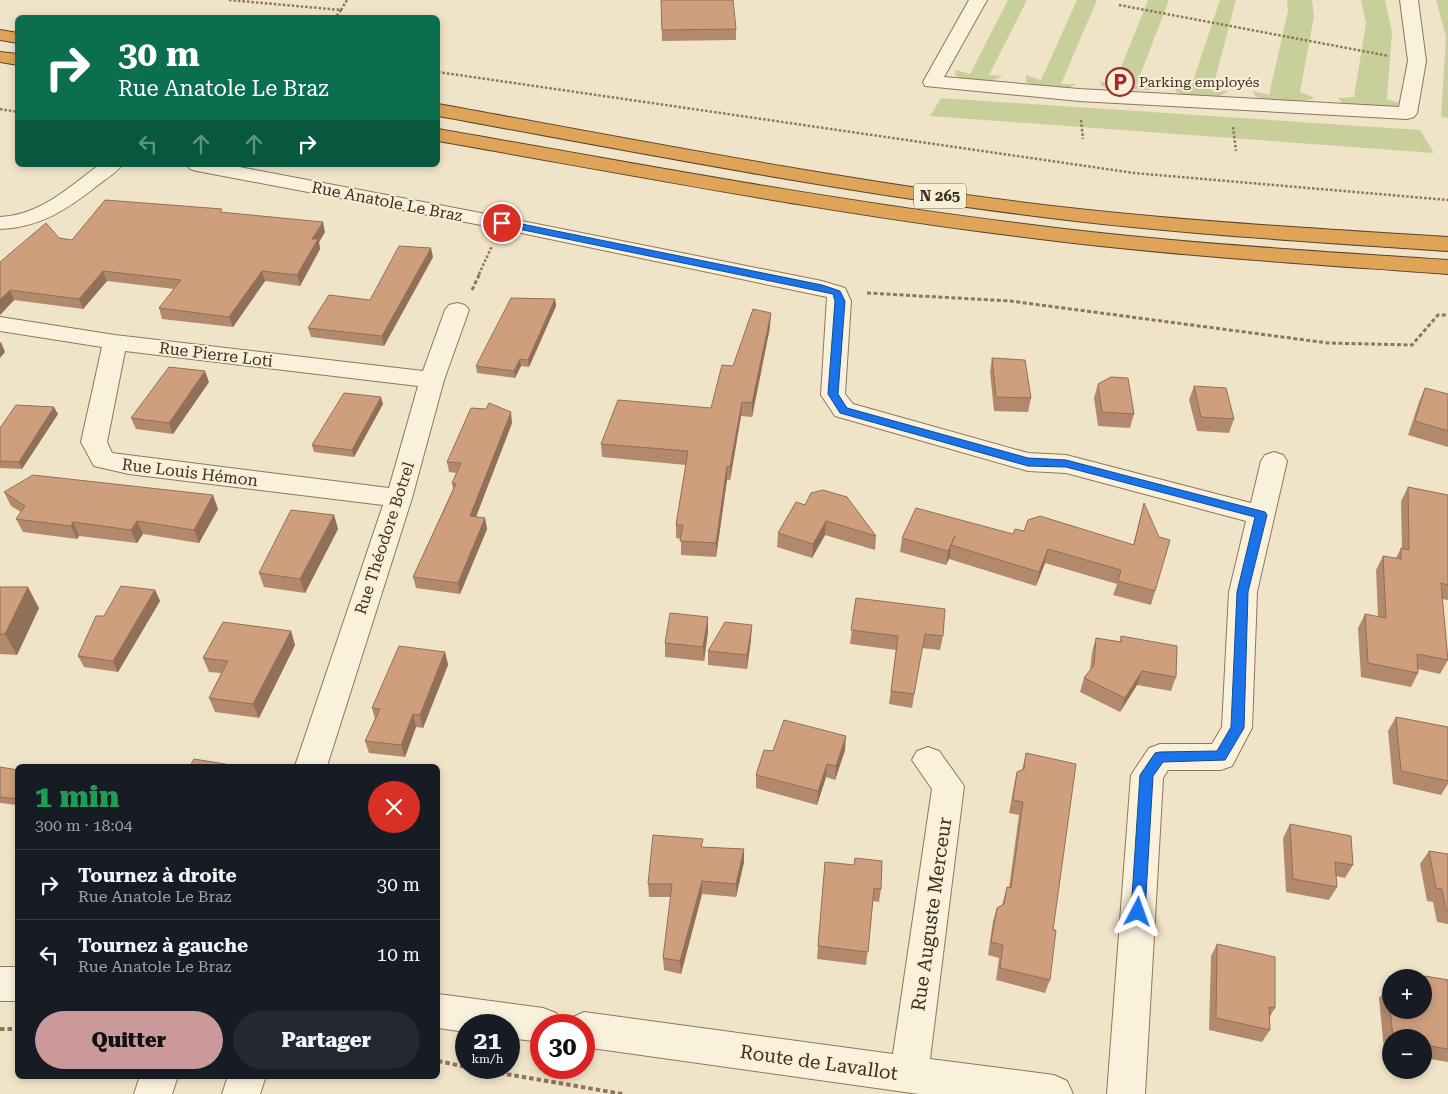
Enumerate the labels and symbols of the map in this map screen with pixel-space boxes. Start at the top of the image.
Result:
parking icon: Parking employés [1105,67,1135,97]
place label: Parking employés [1139,74,1260,90]
street label: Rue Anatole Le Braz [310,178,464,226]
road number: N 265 [914,184,966,208]
pin [481,202,523,244]
street label: Rue Pierre Loti [158,338,274,371]
street label: Rue Louis Hémon [121,455,259,490]
street label: Rue Théodore Botrel [351,459,418,617]
street label: Rue Auguste Merceur [907,816,957,1012]
position arrow [1111,885,1163,937]
speed limit sign: 30 [530,1014,595,1079]
street label: Route de Lavallot [739,1040,899,1085]

